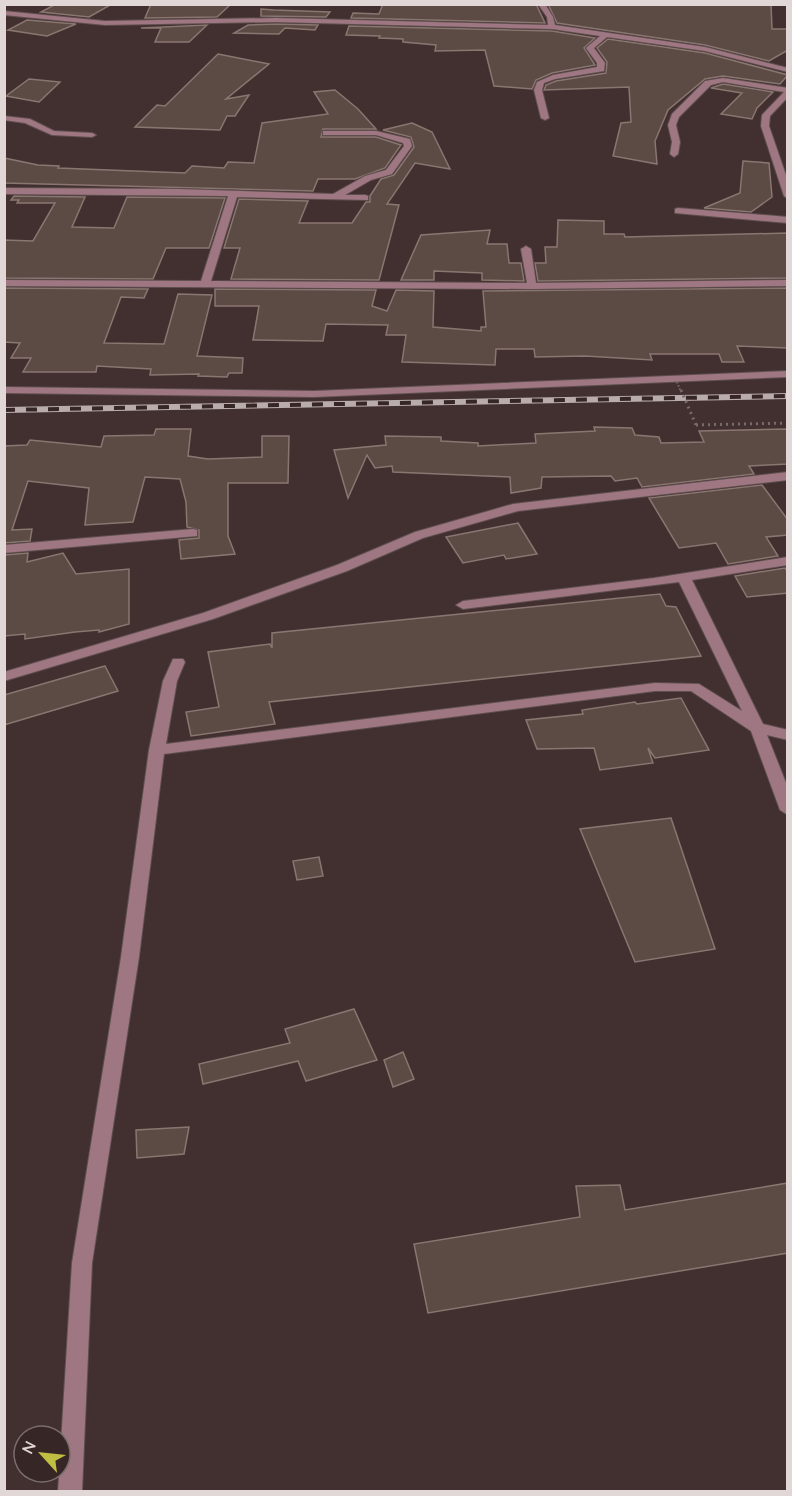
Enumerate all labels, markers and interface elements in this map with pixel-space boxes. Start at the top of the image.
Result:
north arrow [12,1424,72,1484]
text: N [17,1437,40,1457]

